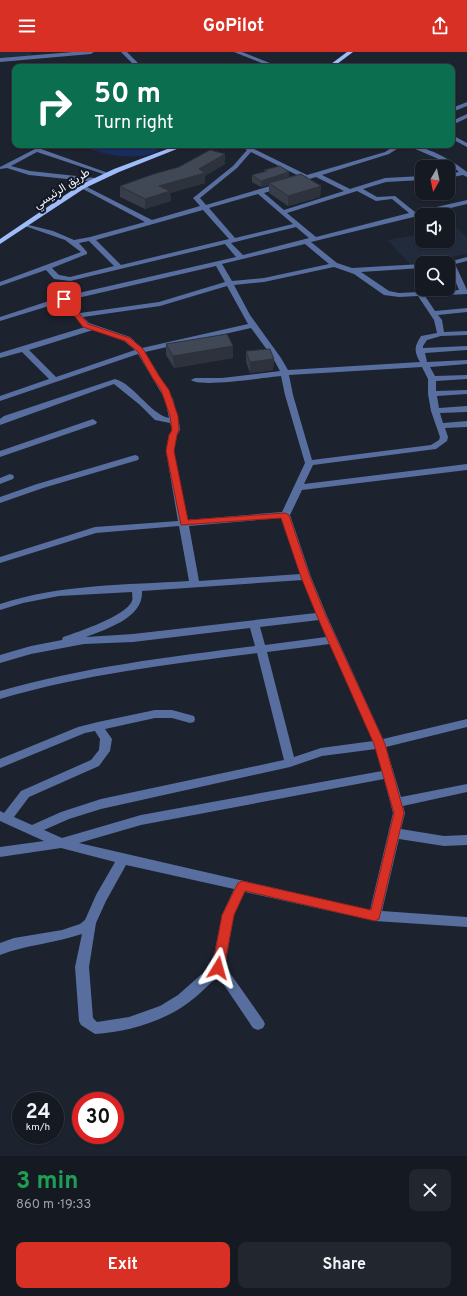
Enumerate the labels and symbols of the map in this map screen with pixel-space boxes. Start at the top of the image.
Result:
north arrow [415,160,455,200]
street label: طريق الرئيسي [31,165,94,214]
pin [47,282,81,316]
position arrow [197,947,239,989]
speed limit sign: 30 [72,1092,124,1144]

